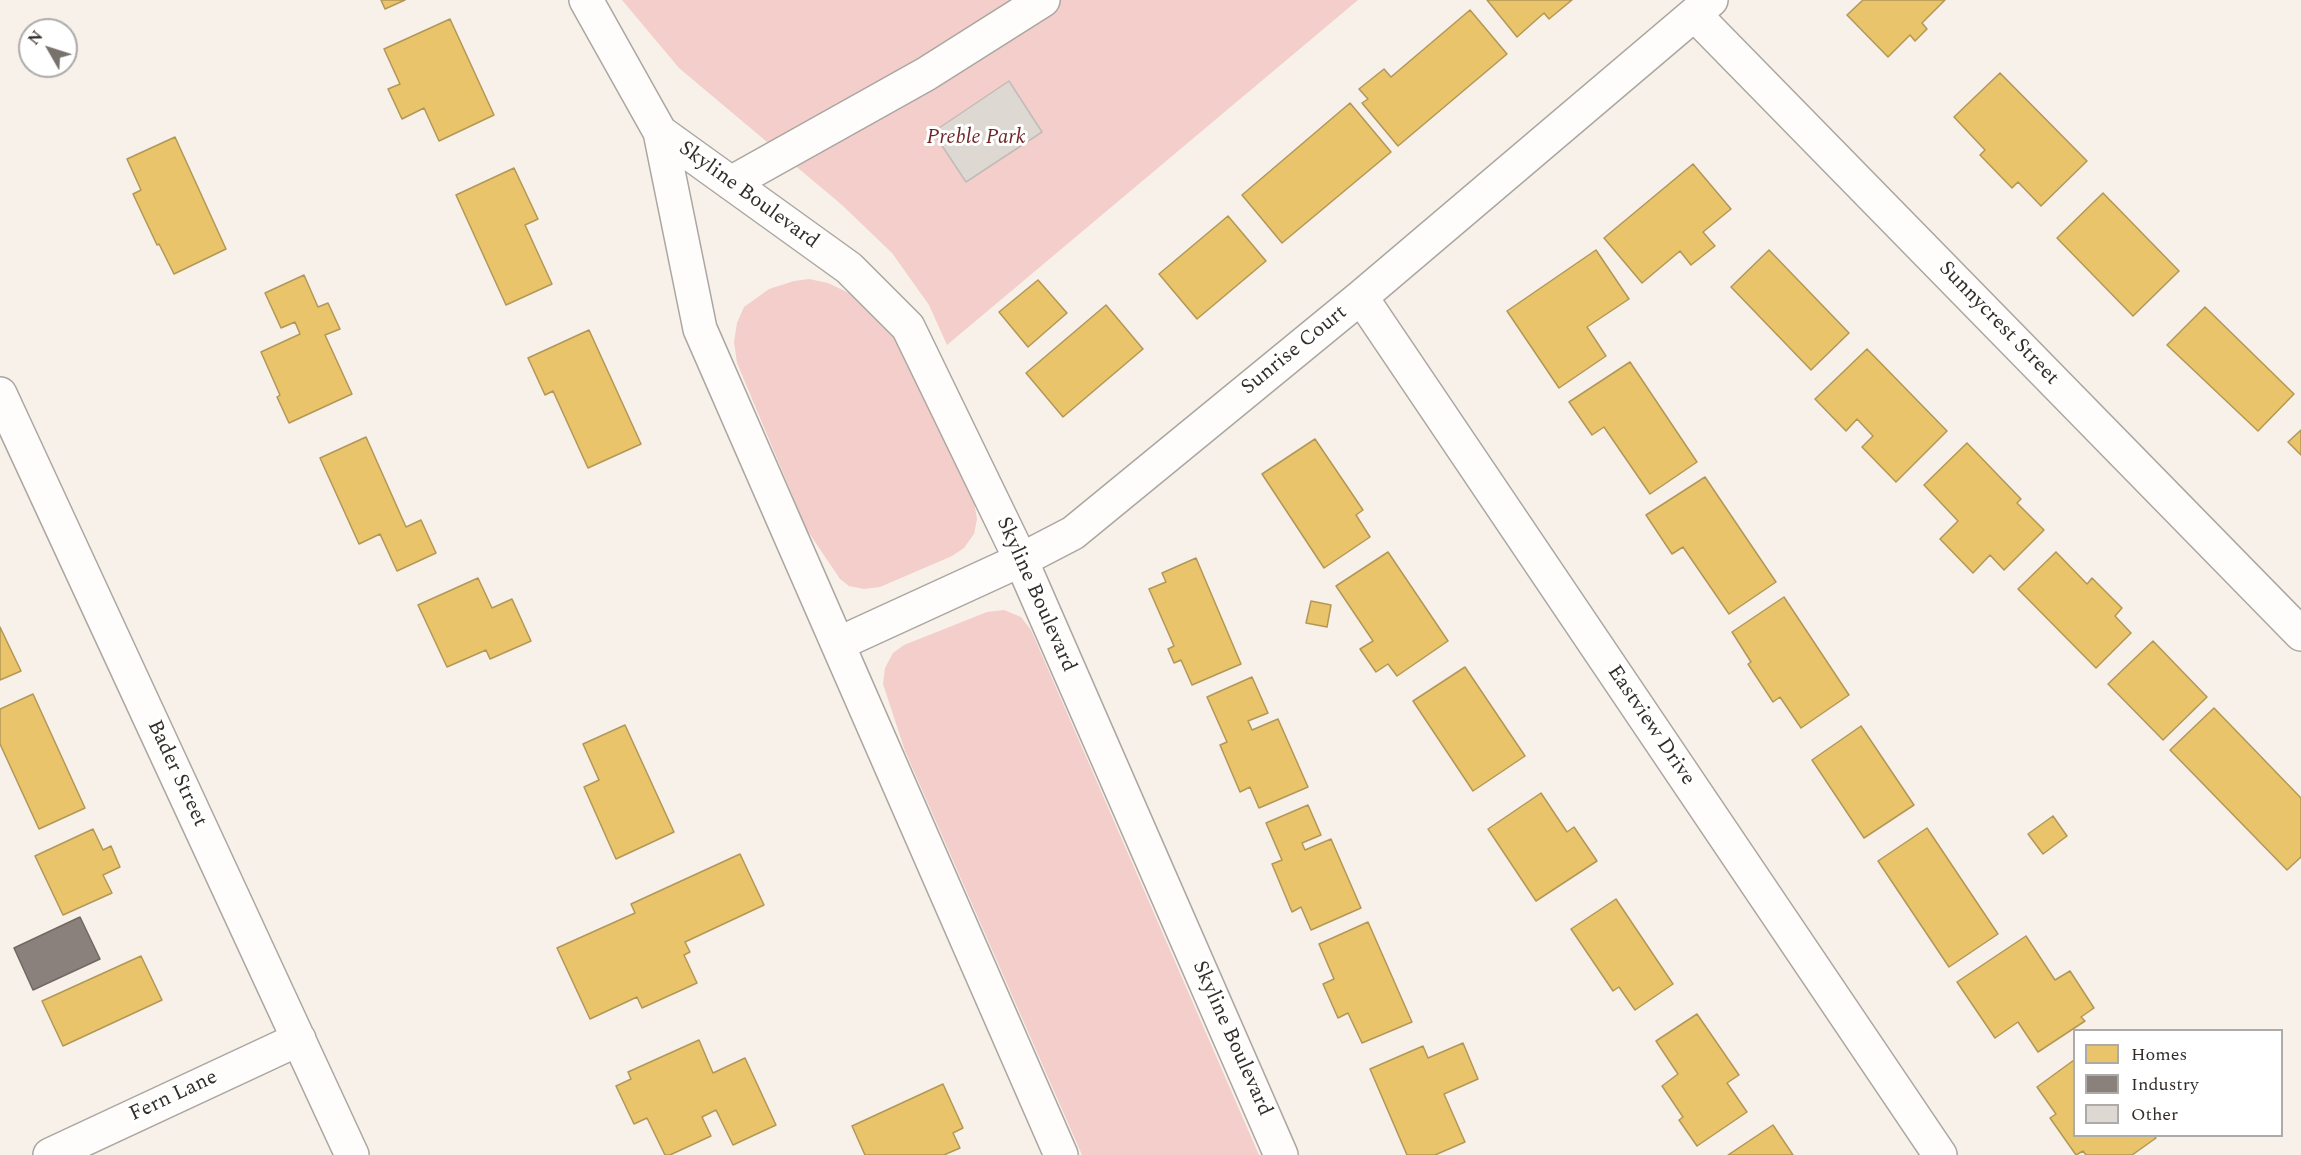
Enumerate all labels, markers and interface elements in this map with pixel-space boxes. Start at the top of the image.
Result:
north arrow [18,18,78,78]
text: N [22,25,49,51]
park label: Preble Park [926,126,1026,152]
street label: Skyline Boulevard [673,137,823,255]
street label: Sunnycrest Street [1933,257,2063,391]
street label: Sunrise Court [1237,301,1353,401]
street label: Skyline Boulevard [989,513,1081,677]
street label: Eastview Drive [1601,661,1699,791]
street label: Bader Street [140,717,212,831]
street label: Skyline Boulevard [1185,957,1277,1121]
legend [2073,1029,2283,1137]
text: Homes [2131,1041,2187,1068]
street label: Fern Lane [126,1066,222,1128]
text: Industry [2131,1071,2199,1098]
text: Other [2131,1101,2178,1128]

